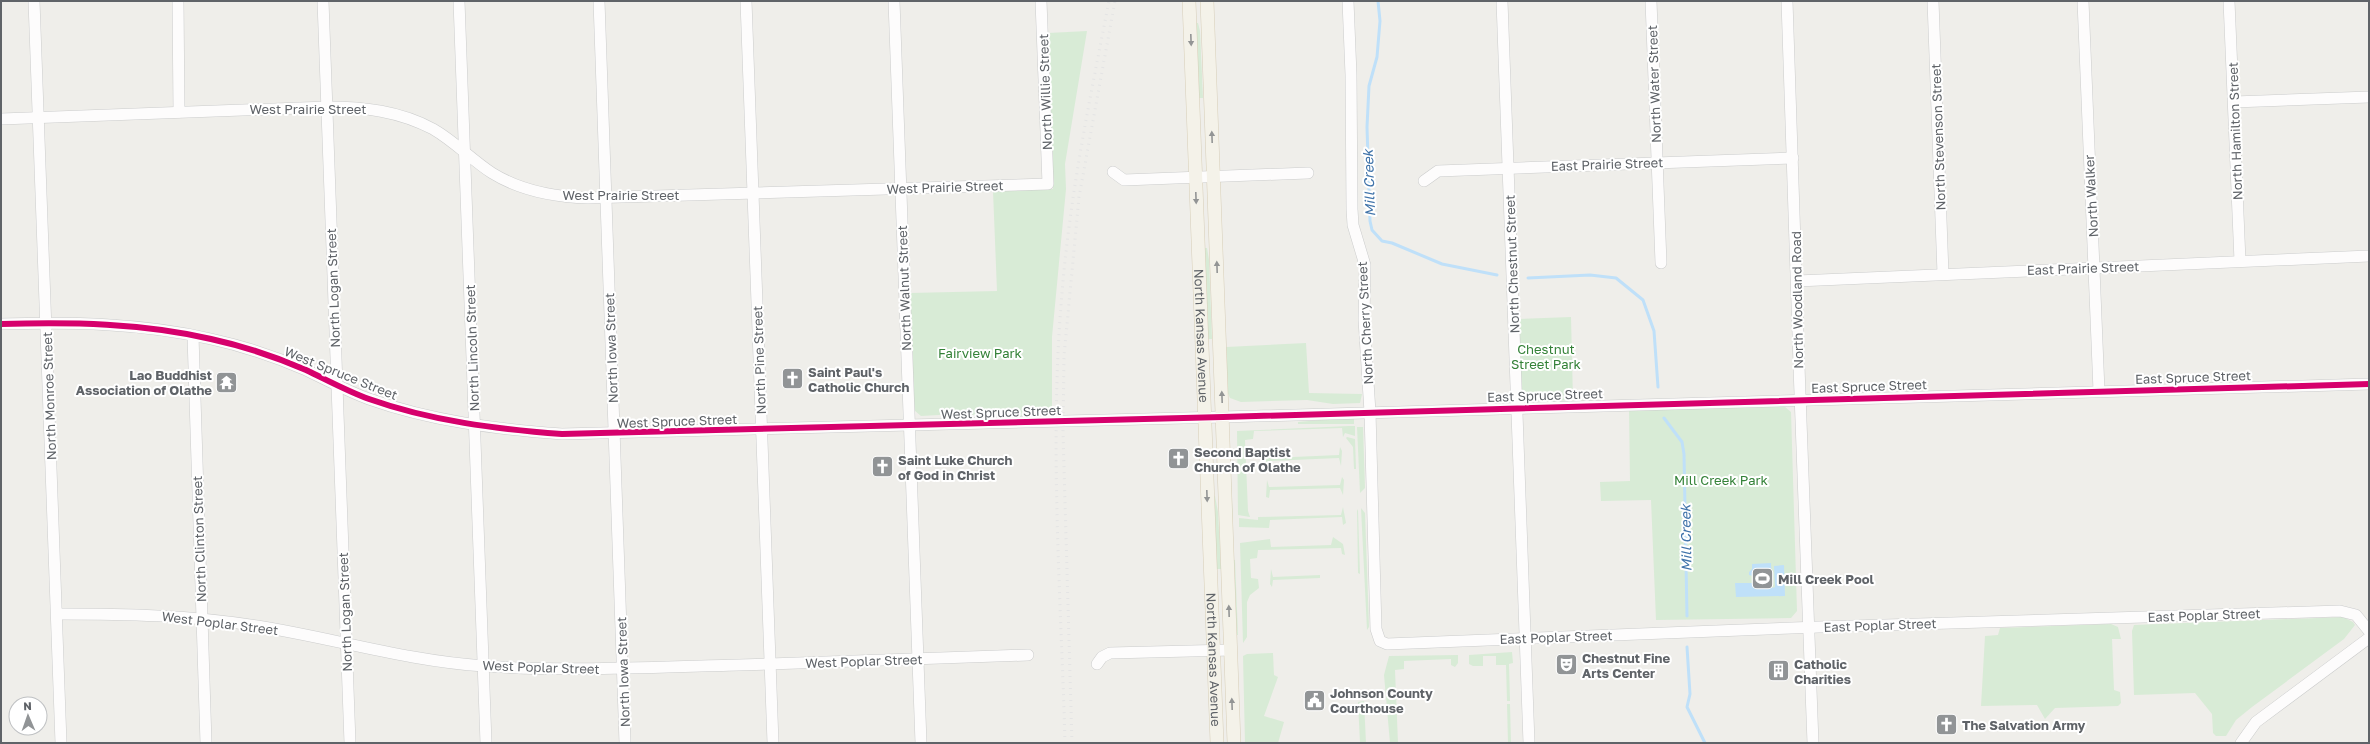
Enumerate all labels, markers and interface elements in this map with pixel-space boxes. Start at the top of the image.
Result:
street label: North Water Street [1644,25,1664,143]
street label: North Willie Street [1035,34,1055,150]
one-way arrow [1187,34,1194,46]
street label: North Hamilton Street [2225,62,2245,200]
street label: North Stevenson Street [1927,63,1949,211]
street label: West Prairie Street [250,101,366,117]
one-way arrow [1209,131,1216,143]
water label: Mill Creek [1359,147,1378,217]
street label: East Prairie Street [1550,154,1664,174]
street label: North Walker [2081,154,2101,238]
street label: West Prairie Street [886,177,1004,197]
street label: West Prairie Street [563,187,679,203]
one-way arrow [1193,192,1199,205]
street label: North Chestnut Street [1502,194,1522,334]
street label: North Walnut Street [894,225,914,351]
street label: North Logan Street [323,228,343,348]
street label: North Woodland Road [1788,231,1806,369]
street label: East Prairie Street [2026,258,2140,278]
one-way arrow [1214,260,1220,273]
street label: North Cherry Street [1354,261,1376,385]
street label: North Kansas Avenue [1191,268,1212,403]
street label: North Lincoln Street [462,284,482,412]
street label: North Iowa Street [601,292,621,404]
street label: North Pine Street [749,305,769,415]
street label: North Monroe Street [39,332,59,460]
park label: Chestnut Street Park [1511,341,1582,372]
street label: West Spruce Street [282,343,400,403]
park label: Fairview Park [938,345,1023,361]
place label: Saint Paul's Catholic Church [808,364,909,395]
church icon: Saint Paul's Catholic Church [779,366,805,392]
place label: Lao Buddhist Association of Olathe [76,367,212,398]
street label: East Spruce Street [2135,367,2251,387]
temple icon: Lao Buddhist Association of Olathe [214,369,240,395]
street label: East Spruce Street [1811,376,1927,396]
street label: East Spruce Street [1487,385,1603,405]
one-way arrow [1219,390,1225,403]
street label: West Spruce Street [941,402,1061,422]
street label: West Spruce Street [617,411,737,431]
place label: Second Baptist Church of Olathe [1194,444,1301,475]
church icon: Second Baptist Church of Olathe [1166,446,1192,472]
place label: Saint Luke Church of God in Christ [898,452,1013,483]
church icon: Saint Luke Church of God in Christ [869,454,895,480]
park label: Mill Creek Park [1674,472,1769,488]
street label: North Clinton Street [189,475,209,603]
one-way arrow [1203,490,1210,502]
water label: Mill Creek [1676,502,1695,572]
street label: North Logan Street [335,552,355,672]
sports icon: Mill Creek Pool [1749,566,1775,592]
place label: Mill Creek Pool [1778,571,1875,587]
street label: North Kansas Avenue [1203,592,1224,727]
one-way arrow [1226,604,1232,617]
street label: East Poplar Street [2147,605,2261,625]
street label: West Poplar Street [161,608,279,638]
street label: East Poplar Street [1823,615,1937,635]
street label: North Iowa Street [613,616,633,728]
street label: East Poplar Street [1499,627,1613,647]
place label: Chestnut Fine Arts Center [1582,650,1670,681]
street label: West Poplar Street [805,651,923,671]
theatre icon: Chestnut Fine Arts Center [1553,652,1579,678]
place label: Catholic Charities [1794,656,1851,687]
street label: West Poplar Street [482,657,600,677]
building icon: Catholic Charities [1765,658,1791,684]
place label: Johnson County Courthouse [1330,685,1433,716]
public building icon: Johnson County Courthouse [1301,687,1327,713]
north arrow [8,696,48,736]
one-way arrow [1229,698,1236,710]
text: N [23,699,32,712]
church icon: The Salvation Army [1933,712,1959,738]
place label: The Salvation Army [1962,717,2086,733]

